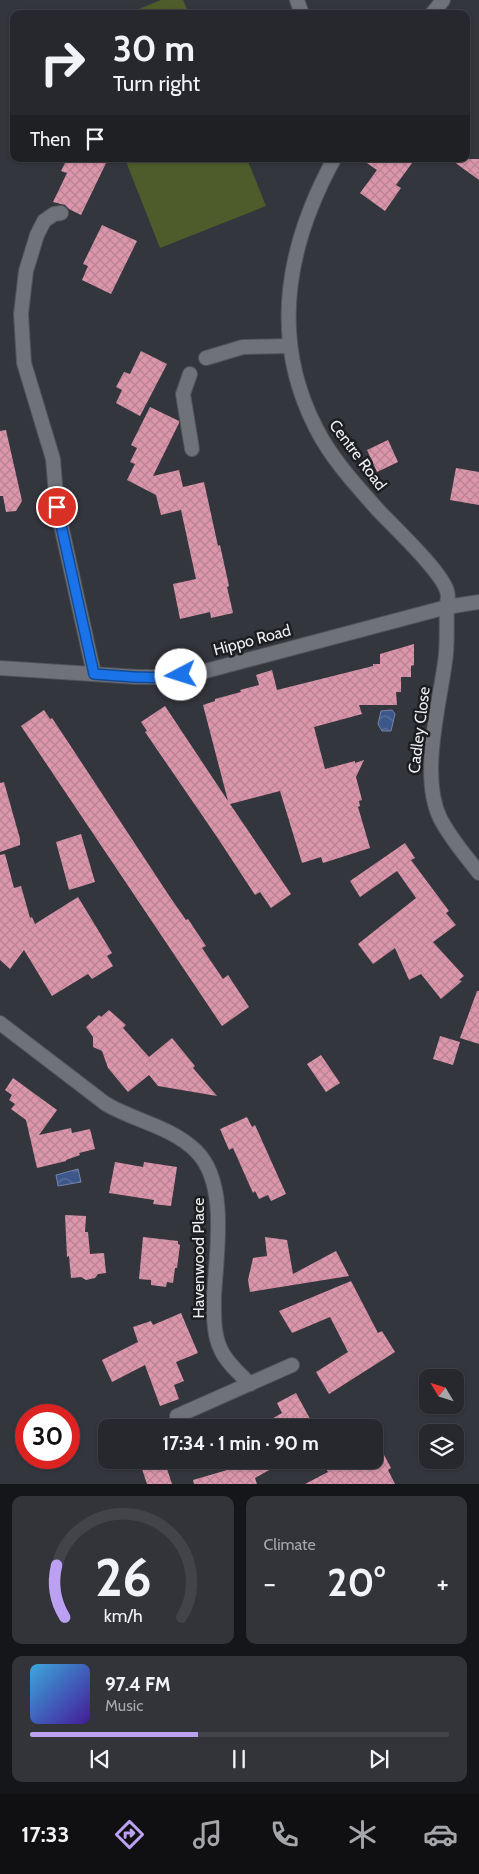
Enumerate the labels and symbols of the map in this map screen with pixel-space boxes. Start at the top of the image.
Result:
street label: Centre Road [325,416,391,494]
pin [36,486,78,528]
street label: Hippo Road [211,621,293,659]
position arrow [154,648,206,700]
street label: Cadley Close [404,686,434,774]
street label: Havenwood Place [189,1198,208,1318]
north arrow [419,1369,464,1414]
speed limit sign: 30 [15,1404,80,1469]

